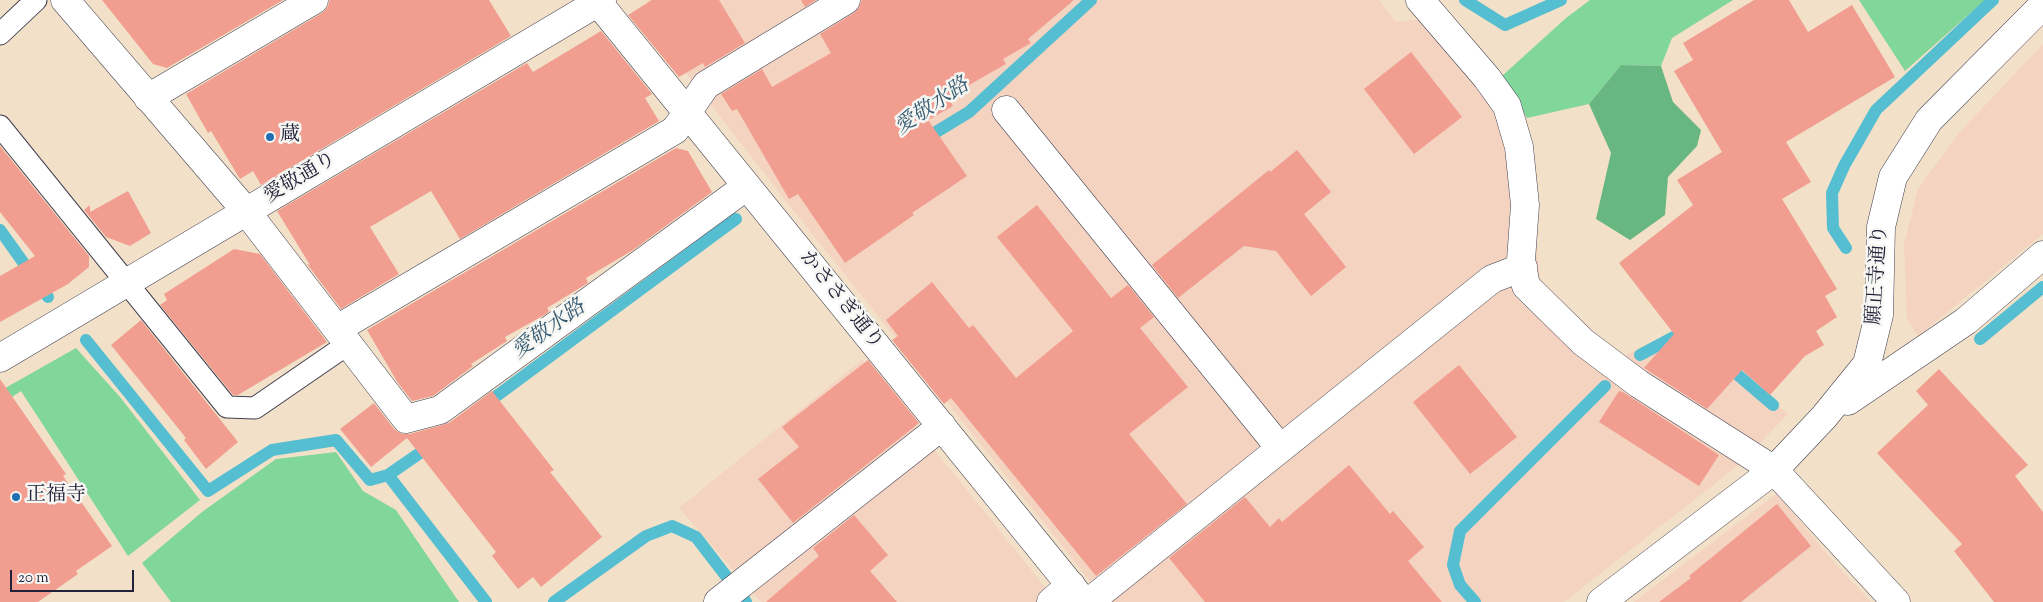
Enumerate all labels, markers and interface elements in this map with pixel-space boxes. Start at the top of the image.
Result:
water label: 愛敬水路 [891,74,975,142]
place label: 蔵 [280,125,300,149]
marker: 蔵 [264,131,276,143]
street label: 愛敬通り [261,148,341,210]
street label: 願正寺通り [1864,224,1894,326]
street label: かささぎ通り [793,247,887,355]
water label: 愛敬水路 [509,296,591,366]
place label: 正福寺 [26,485,86,509]
marker: 正福寺 [10,491,22,503]
scale bar [12,560,136,592]
text: 20 m [18,568,49,589]

